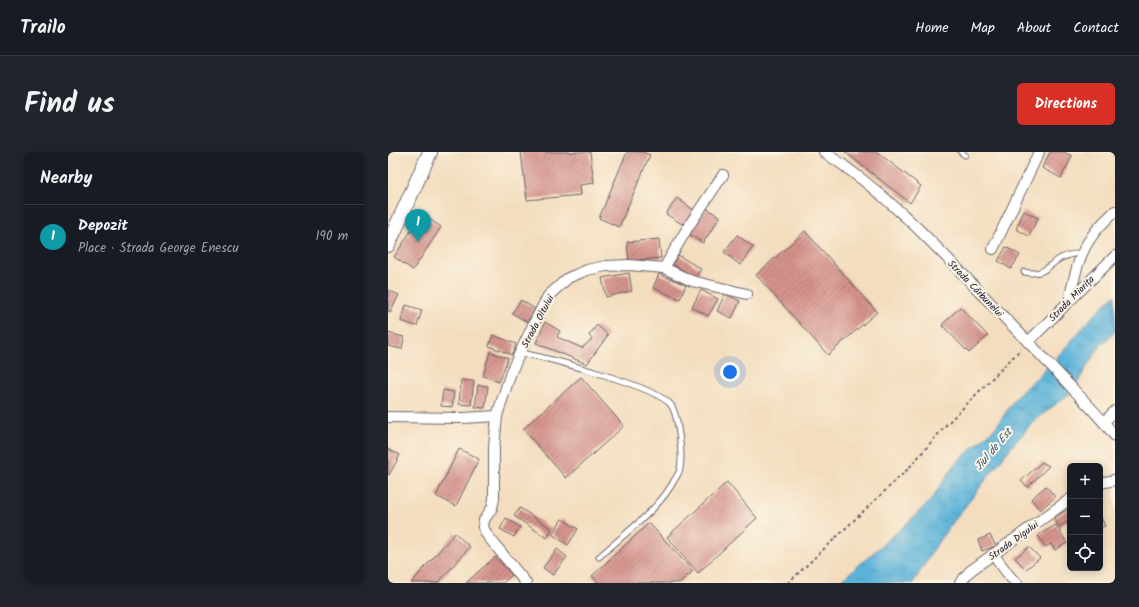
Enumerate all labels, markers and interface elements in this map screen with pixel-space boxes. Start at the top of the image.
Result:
text: Trailo [20,13,66,43]
text: Home [915,17,949,39]
text: Map [971,17,995,39]
text: About [1017,17,1051,39]
text: Contact [1073,17,1119,39]
text: Find us [24,82,115,127]
button: Directions [1017,83,1115,125]
text: Nearby [40,165,92,192]
pin: 1 [405,209,431,242]
text: Depozit [78,214,128,238]
text: 1 [51,226,55,247]
text: 190 m [316,226,348,247]
text: Place · Strada George Enescu [78,238,239,259]
street label: Strada Cărbunelui [944,256,1007,321]
street label: Strada Miorița [1045,272,1099,325]
street label: Strada Oltului [517,292,559,351]
your location [720,362,740,382]
water label: Jiul de Est [971,423,1018,475]
map controls [1067,463,1103,571]
button: + [1067,463,1103,499]
button: − [1067,499,1103,535]
street label: Strada Digului [985,517,1043,565]
button: locate [1067,535,1103,571]

